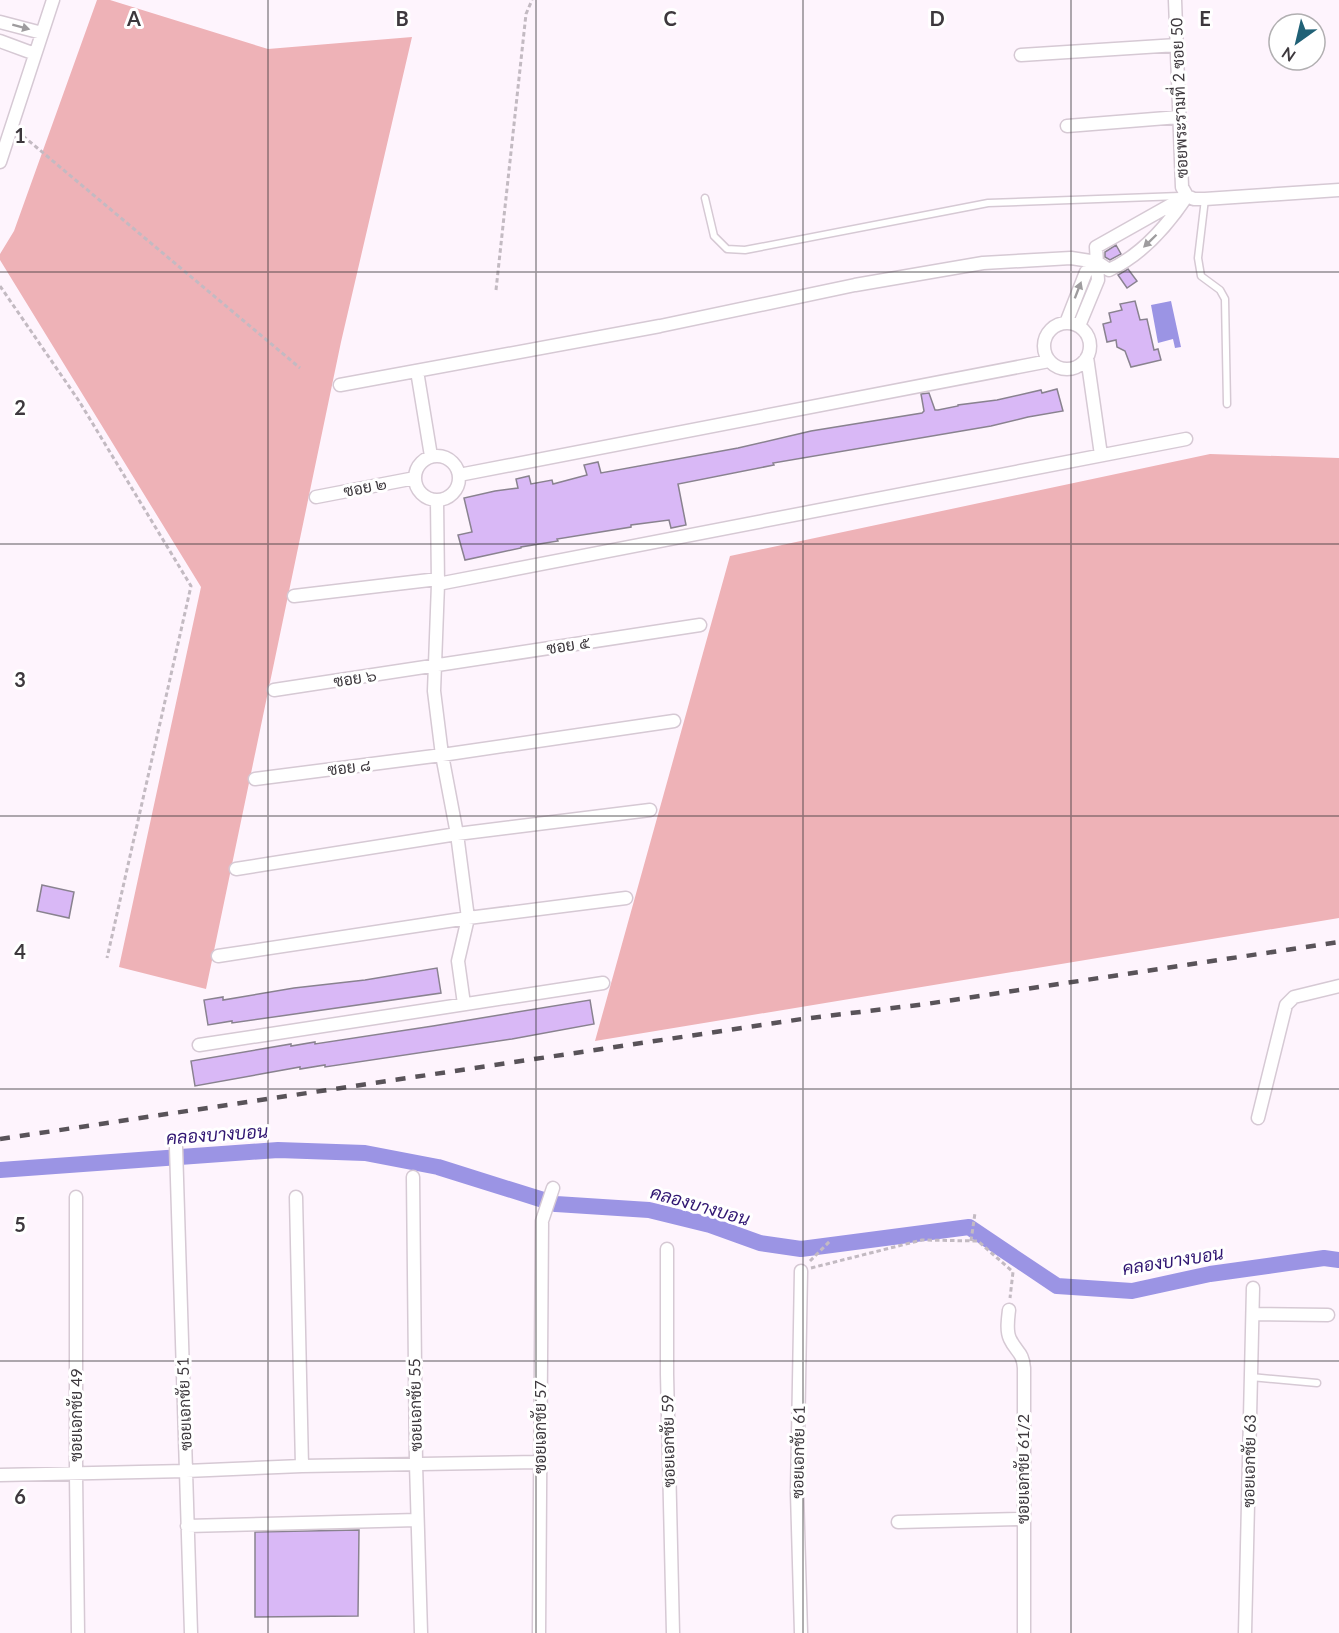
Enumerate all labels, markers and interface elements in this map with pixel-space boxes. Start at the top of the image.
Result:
text: A [126,6,141,30]
text: B [395,6,409,30]
text: C [663,6,677,30]
text: D [929,6,945,30]
text: E [1199,6,1211,30]
north arrow [1267,12,1327,72]
street label: ซอยพระรามที่ 2 ซอย 50 [1162,17,1191,179]
one-way arrow [12,23,30,33]
text: N [1278,44,1299,66]
text: 1 [14,123,26,147]
one-way arrow [1142,234,1157,248]
one-way arrow [1074,281,1084,299]
text: 2 [14,395,26,419]
street label: ซอย ๒ [342,473,388,500]
street label: ซอย ๕ [545,632,592,657]
street label: ซอย ๖ [332,665,378,690]
text: 3 [14,667,26,691]
street label: ซอย ๘ [326,754,372,779]
text: 4 [14,939,26,963]
water label: คลองบางบอน [165,1119,269,1149]
water label: คลองบางบอน [648,1180,753,1230]
text: 5 [14,1212,26,1236]
water label: คลองบางบอน [1121,1241,1226,1279]
street label: ซอยเอกชัย 51 [172,1357,195,1451]
street label: ซอยเอกชัย 55 [404,1358,425,1452]
street label: ซอยเอกชัย 49 [66,1368,85,1462]
street label: ซอยเอกชัย 57 [530,1380,549,1474]
street label: ซอยเอกชัย 59 [657,1394,678,1488]
street label: ซอยเอกชัย 61 [787,1405,808,1499]
street label: ซอยเอกชัย 61/2 [1013,1414,1032,1524]
street label: ซอยเอกชัย 63 [1238,1414,1259,1508]
text: 6 [14,1484,26,1508]

